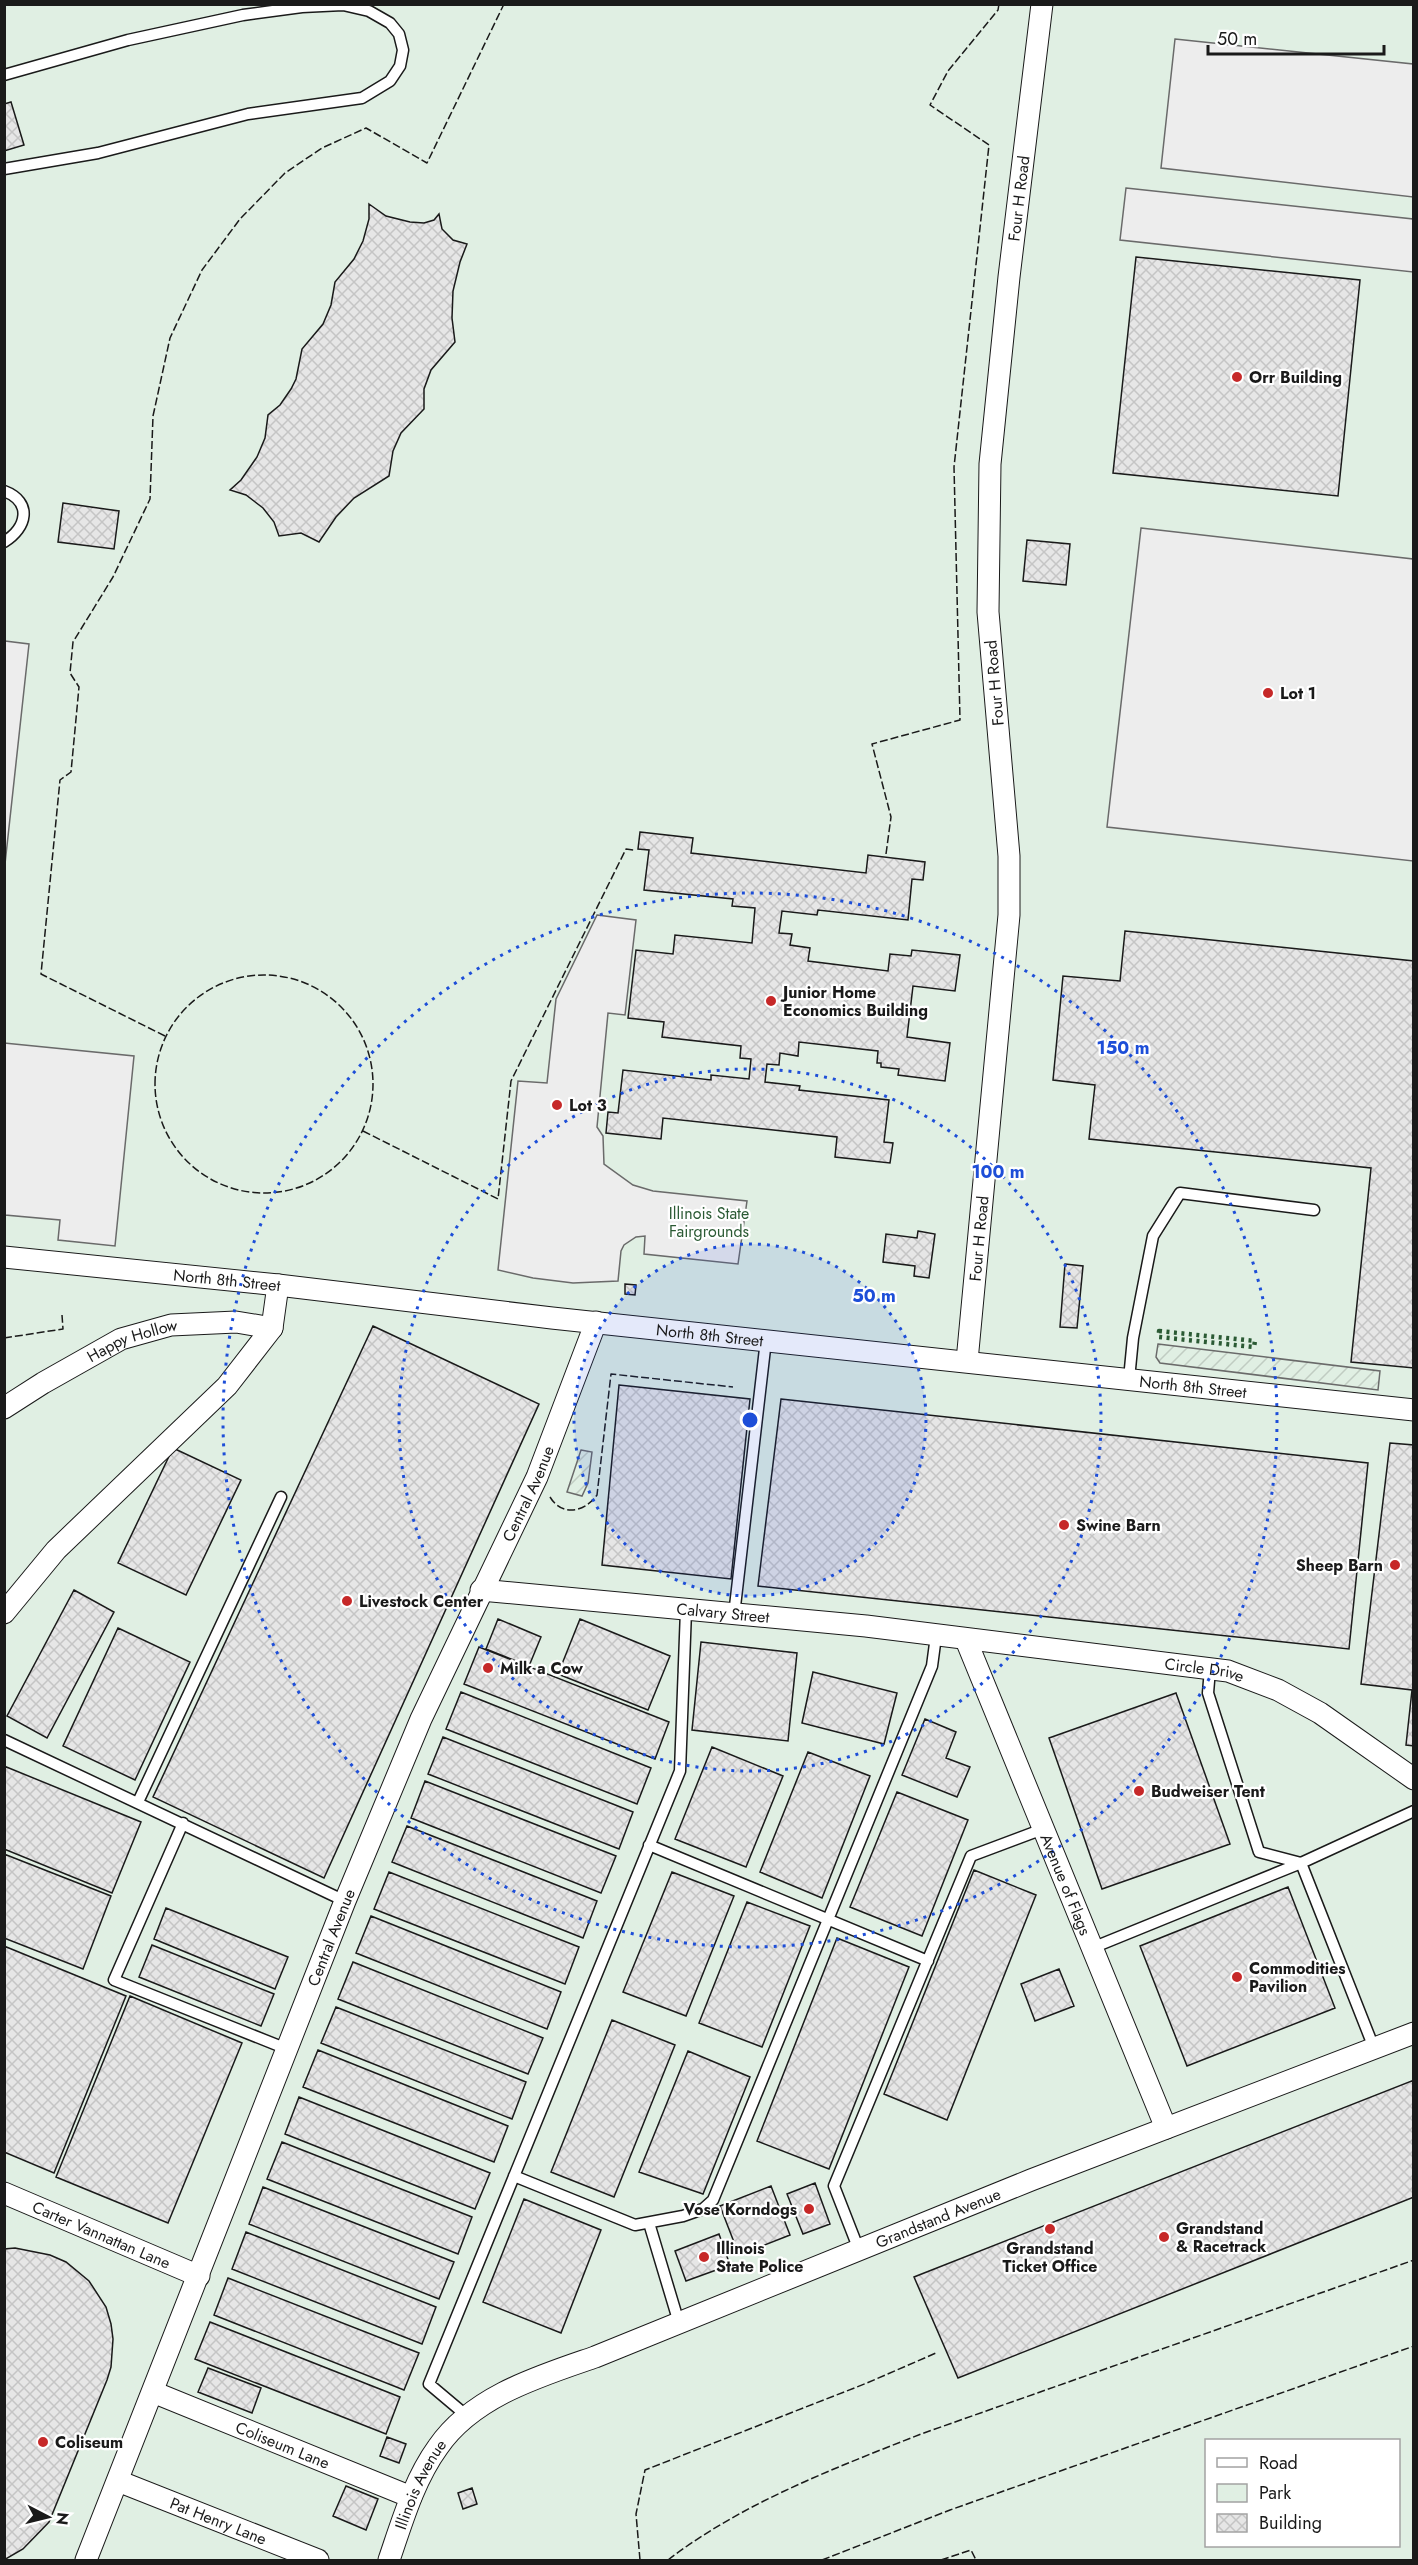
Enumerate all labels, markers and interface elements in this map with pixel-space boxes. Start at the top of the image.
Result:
scale bar [1208,18,1384,56]
text: 50 m [1217,26,1257,52]
street label: Four H Road [1002,155,1036,242]
place label: Orr Building [1249,366,1342,389]
marker: Orr Building [1230,370,1244,384]
street label: Four H Road [979,639,1010,727]
place label: Lot 1 [1280,682,1316,705]
marker: Lot 1 [1261,686,1275,700]
place label: Junior Home Economics Building [780,981,928,1022]
marker: Junior Home Economics Building [764,994,778,1008]
text: 150 m [1097,1035,1149,1061]
place label: Lot 3 [569,1094,607,1117]
marker: Lot 3 [550,1098,564,1112]
text: 100 m [971,1159,1025,1185]
street label: Four H Road [964,1195,995,1282]
park label: Illinois State Fairgrounds [669,1202,749,1243]
street label: North 8th Street [172,1263,282,1297]
text: 50 m [852,1283,896,1309]
street label: Happy Hollow [83,1314,178,1368]
street label: North 8th Street [655,1318,765,1352]
street label: North 8th Street [1138,1370,1248,1404]
centre of rings [740,1410,760,1430]
street label: Central Avenue [497,1442,560,1545]
place label: Swine Barn [1076,1514,1161,1537]
marker: Swine Barn [1057,1518,1071,1532]
place label: Sheep Barn [1296,1554,1383,1577]
marker: Sheep Barn [1388,1558,1402,1572]
place label: Livestock Center [359,1590,484,1613]
marker: Livestock Center [340,1594,354,1608]
street label: Calvary Street [675,1597,771,1629]
street label: Circle Drive [1163,1652,1248,1688]
place label: Milk a Cow [500,1657,584,1680]
marker: Milk a Cow [481,1661,495,1675]
place label: Budweiser Tent [1151,1780,1266,1803]
marker: Budweiser Tent [1132,1784,1146,1798]
street label: Avenue of Flags [1035,1830,1097,1939]
street label: Central Avenue [302,1885,361,1990]
place label: Commodities Pavilion [1249,1957,1346,1998]
marker: Commodities Pavilion [1230,1970,1244,1984]
street label: Grandstand Avenue [872,2182,1004,2254]
street label: Carter Vannattan Lane [29,2195,174,2275]
place label: Vose Korndogs [683,2198,797,2221]
marker: Vose Korndogs [802,2202,816,2216]
place label: Grandstand & Racetrack [1176,2217,1267,2258]
marker: Grandstand Ticket Office [1043,2222,1057,2236]
marker: Grandstand & Racetrack [1157,2230,1171,2244]
place label: Illinois State Police [716,2237,804,2278]
place label: Grandstand Ticket Office [1003,2237,1097,2278]
marker: Illinois State Police [697,2250,711,2264]
street label: Coliseum Lane [232,2416,333,2475]
place label: Coliseum [55,2431,123,2454]
marker: Coliseum [36,2435,50,2449]
street label: Illinois Avenue [389,2435,452,2533]
legend [1205,2439,1400,2547]
text: Road [1259,2450,1298,2476]
text: Park [1259,2480,1291,2506]
north arrow [18,2487,78,2547]
street label: Pat Henry Lane [167,2492,270,2551]
text: Building [1259,2510,1322,2536]
text: N [50,2511,75,2526]

